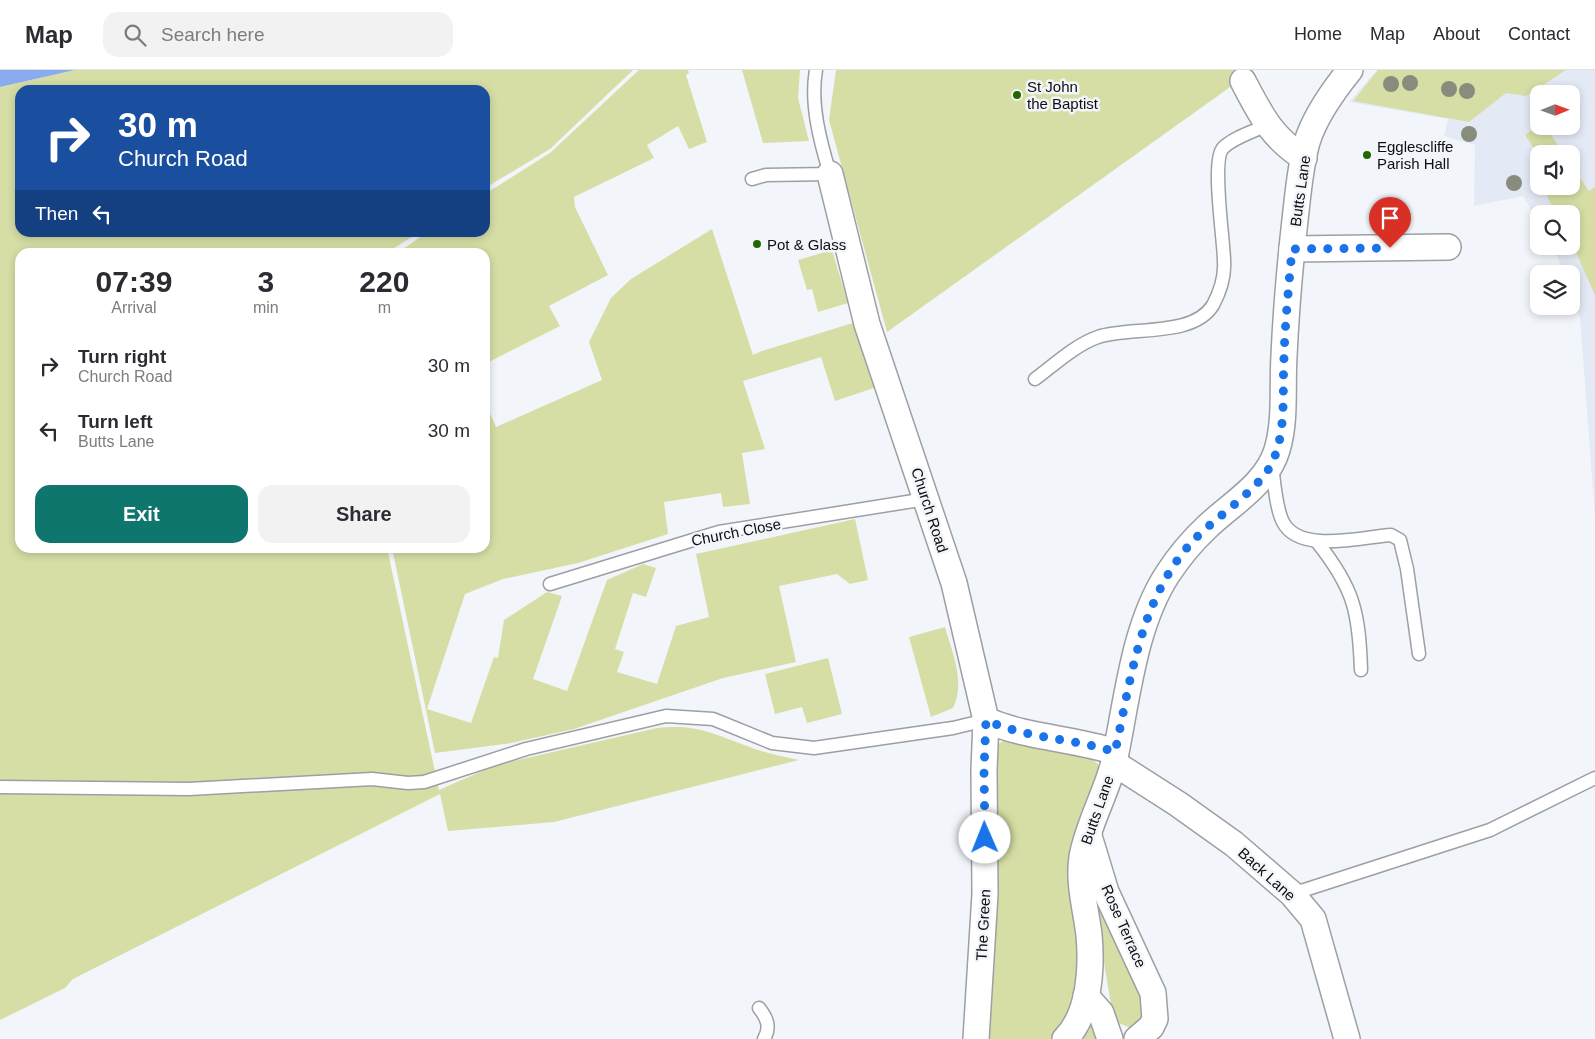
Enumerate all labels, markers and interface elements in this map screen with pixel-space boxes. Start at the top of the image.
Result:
search box [103,12,453,57]
text: Map [25,21,73,48]
icon: search [121,21,149,49]
text: Search here [161,24,265,45]
text: Home [1294,24,1342,44]
text: Map [1370,24,1405,44]
text: About [1433,24,1480,44]
text: Contact [1508,24,1570,44]
place label: St John the Baptist [1027,78,1099,112]
north arrow [1530,85,1580,135]
map controls [1530,85,1580,315]
marker: St John the Baptist [1011,89,1023,101]
icon: right [35,105,100,170]
text: 30 m [118,105,198,144]
place label: Egglescliffe Parish Hall [1377,138,1453,172]
button: sound [1530,145,1580,195]
text: Church Road [118,146,248,171]
marker: Egglescliffe Parish Hall [1361,149,1373,161]
street label: Butts Lane [1287,154,1313,228]
pin [1369,197,1411,248]
icon: left [88,200,116,228]
text: Then [35,203,78,224]
icon: arrive [1376,204,1404,232]
button: search [1530,205,1580,255]
place label: Pot & Glass [767,236,846,253]
marker: Pot & Glass [751,238,763,250]
text: 07:39 [96,265,172,298]
text: 3 [257,265,274,298]
text: 220 [359,265,409,298]
button: layers [1530,265,1580,315]
text: Arrival [111,299,157,316]
text: min [253,299,279,316]
text: m [378,299,391,316]
text: Turn right [78,346,166,367]
icon: right [35,352,63,380]
text: 30 m [428,355,470,376]
text: Church Road [78,368,172,385]
text: Turn left [78,411,153,432]
icon: left [35,417,63,445]
text: 30 m [428,420,470,441]
text: Butts Lane [78,433,155,450]
street label: Church Road [908,465,952,555]
button: Exit [35,485,248,543]
button: Share [258,485,470,543]
street label: Church Close [690,515,782,549]
street label: Butts Lane [1077,773,1117,847]
position arrow [958,811,1010,863]
street label: Back Lane [1235,844,1299,904]
street label: Rose Terrace [1098,882,1150,970]
street label: The Green [973,889,993,961]

